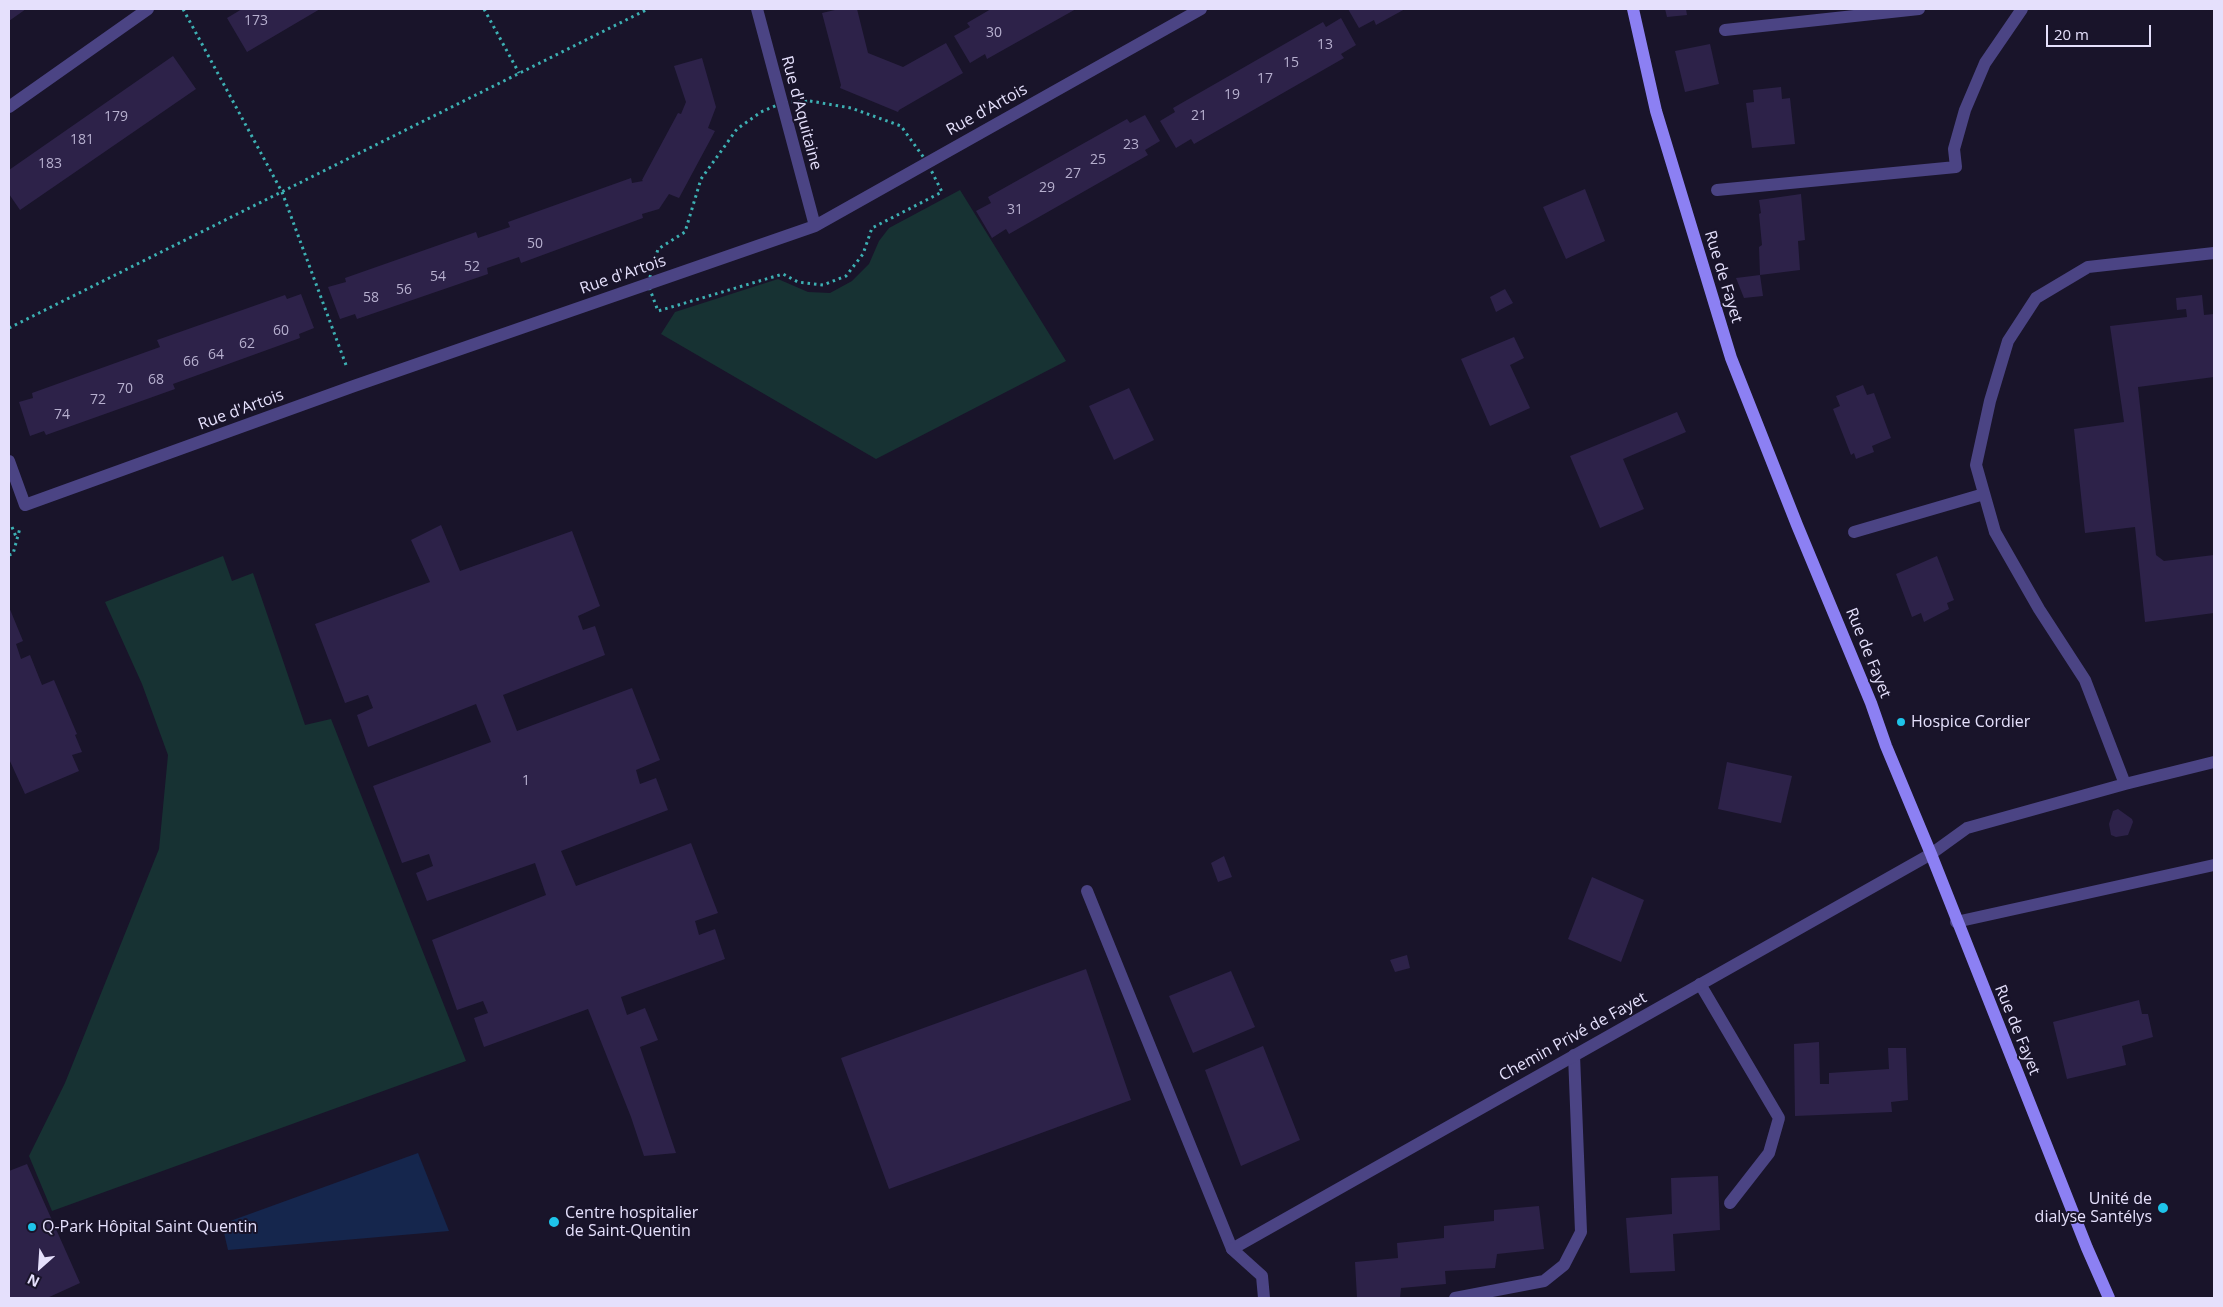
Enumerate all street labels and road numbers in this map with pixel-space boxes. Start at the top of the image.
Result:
street label: Rue d'Aquitaine [777,54,825,172]
street label: Rue d'Artois [943,80,1031,140]
street label: Rue de Fayet [1700,228,1746,326]
street label: Rue d'Artois [577,251,669,299]
street label: Rue d'Artois [196,386,286,434]
street label: Rue de Fayet [1841,605,1895,701]
street label: Rue de Fayet [1990,982,2044,1078]
street label: Chemin Privé de Fayet [1496,988,1650,1086]

